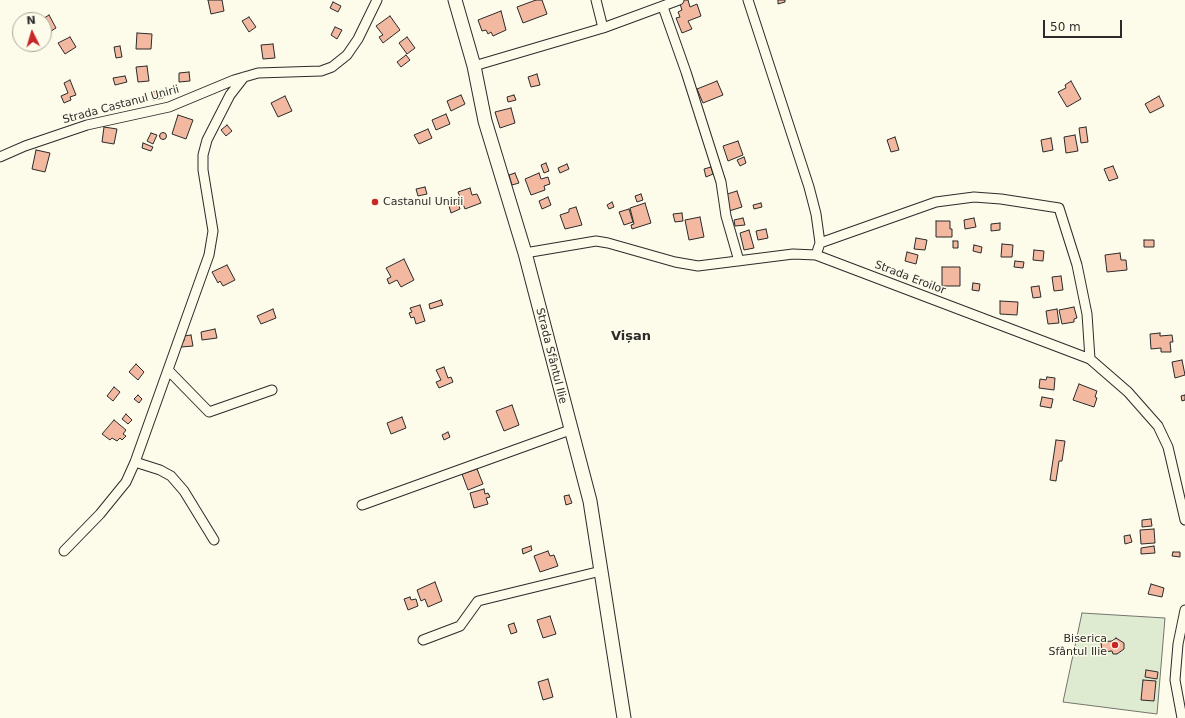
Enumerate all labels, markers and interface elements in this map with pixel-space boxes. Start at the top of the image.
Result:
north arrow [12,12,52,52]
scale bar [1045,12,1124,38]
text: N [26,14,36,27]
text: 50 m [1050,20,1081,34]
street label: Strada Castanul Unirii [61,83,181,127]
place label: Castanul Unirii [383,195,463,209]
marker: Castanul Unirii [370,197,380,207]
street label: Strada Eroilor [873,258,947,298]
street label: Strada Sfântul Ilie [533,307,569,405]
district label: Vișan [611,329,651,345]
place label: Biserica Sfântul Ilie [1048,632,1107,658]
marker: Biserica Sfântul Ilie [1110,640,1120,650]

